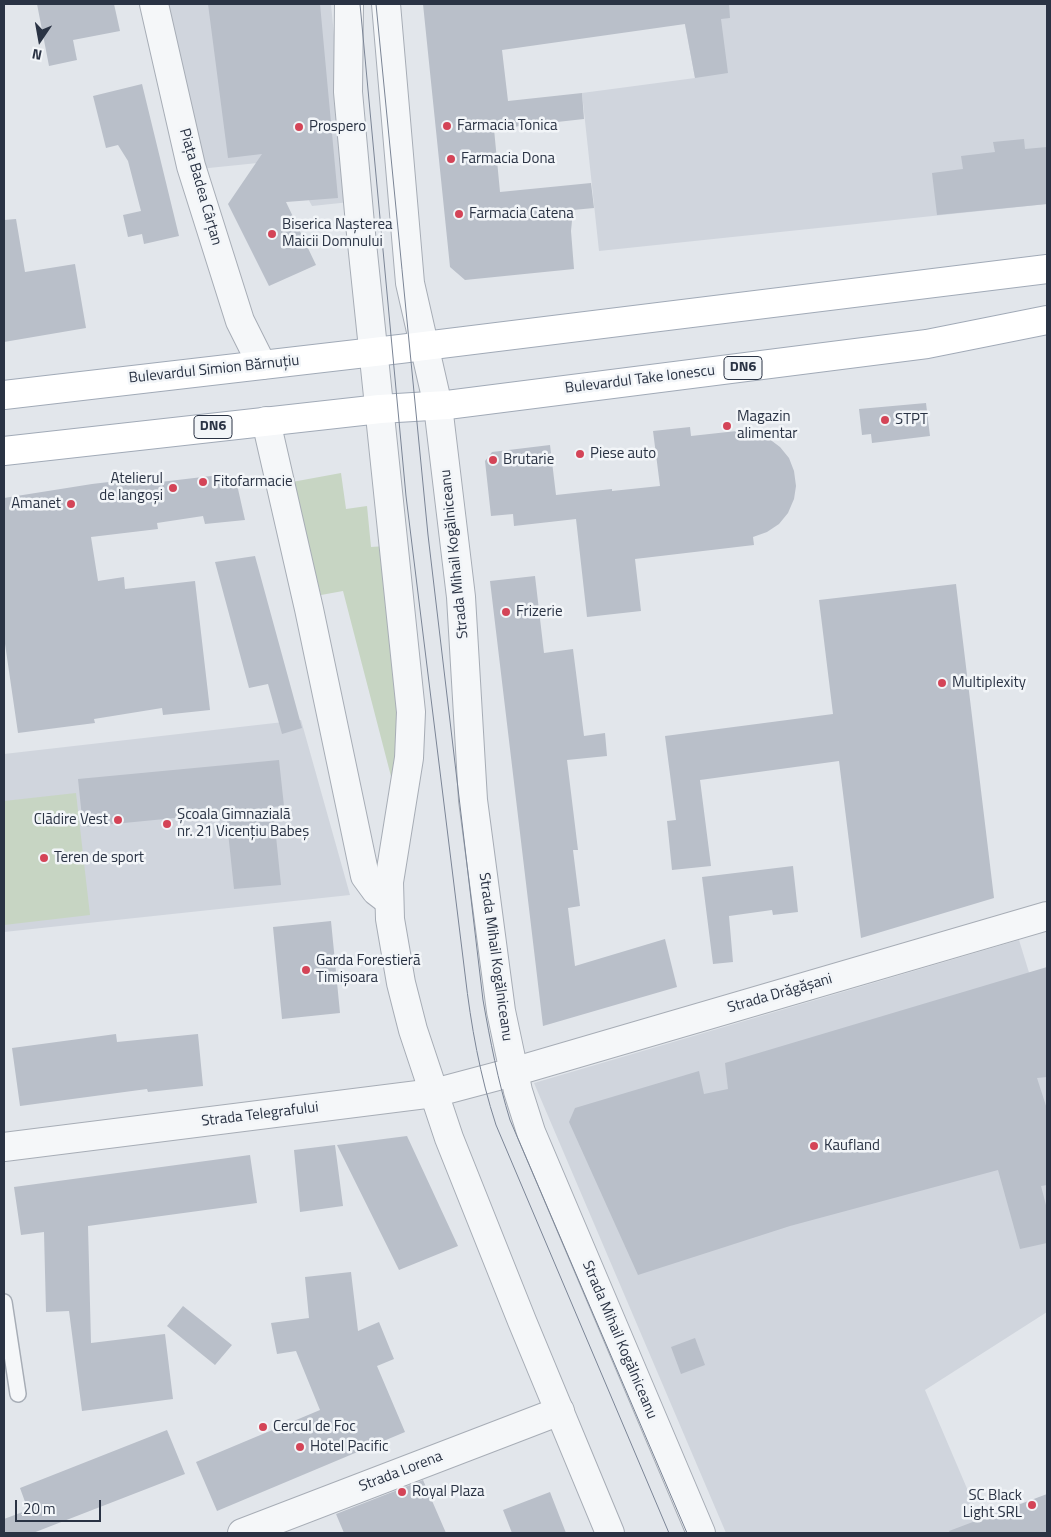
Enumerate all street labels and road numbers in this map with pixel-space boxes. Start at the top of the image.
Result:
street label: Piața Badea Cârțan [175,127,225,247]
street label: Bulevardul Simion Bărnuțiu [128,352,300,388]
road number: DN6 [724,356,762,379]
street label: Bulevardul Take Ionescu [564,362,716,398]
road number: DN6 [194,416,232,438]
street label: Strada Mihail Kogălniceanu [437,468,473,640]
street label: Strada Mihail Kogălniceanu [474,872,516,1042]
street label: Strada Drăgășani [726,970,834,1018]
street label: Strada Telegrafului [200,1099,320,1131]
street label: Strada Mihail Kogălniceanu [577,1258,661,1422]
street label: Strada Lorena [357,1448,445,1496]

